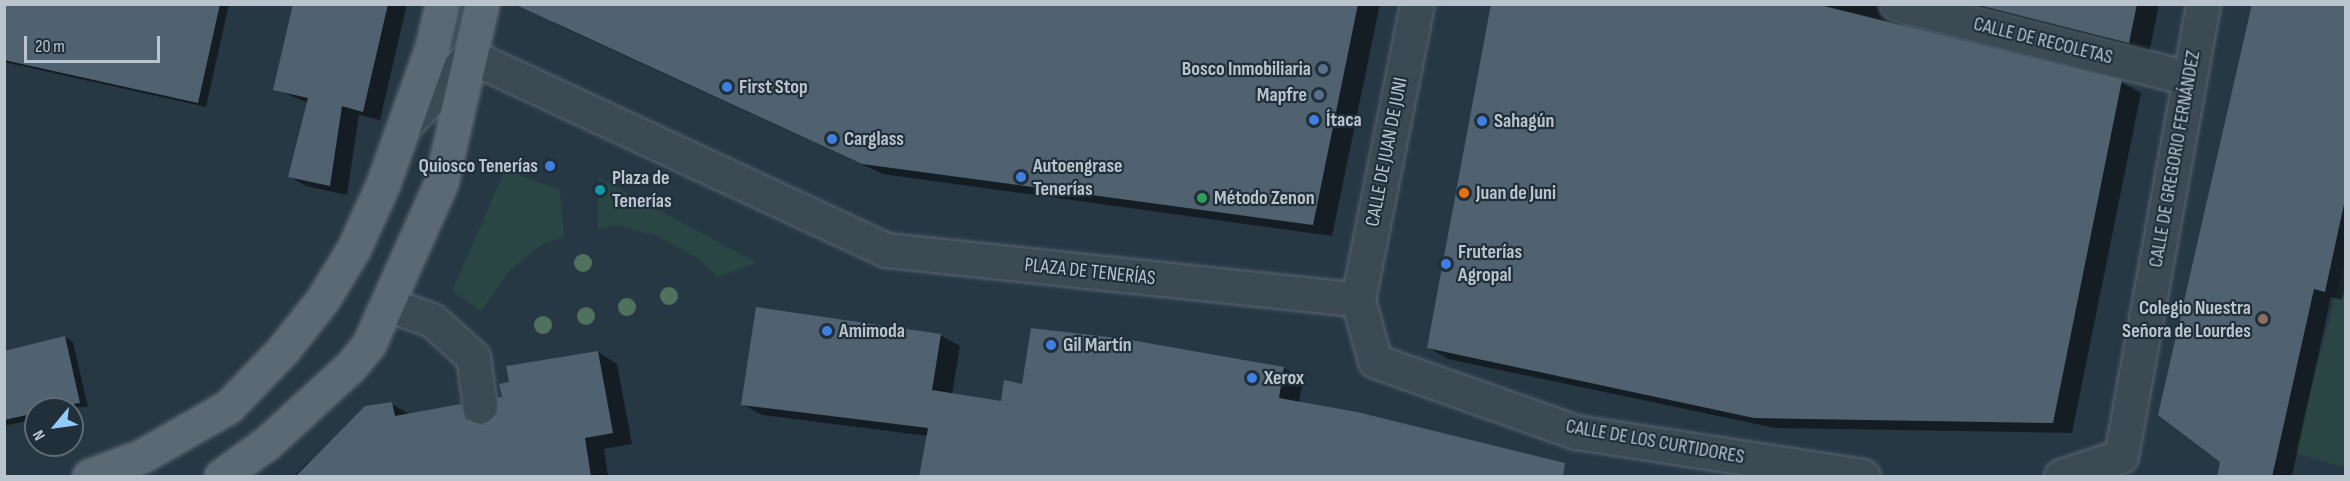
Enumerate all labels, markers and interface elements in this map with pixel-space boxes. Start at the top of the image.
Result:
street label: CALLE DE RECOLETAS [1971,12,2115,70]
scale bar [27,24,164,62]
text: 20 m [35,36,65,57]
street label: CALLE DE GREGORIO FERNÁNDEZ [2144,49,2206,269]
place label: Bosco Inmobiliaria [1182,57,1311,81]
marker: Bosco Inmobiliaria [1316,62,1330,76]
place label: First Stop [739,75,808,99]
street label: CALLE DE JUAN DE JUNI [1361,76,1413,228]
marker: First Stop [720,80,734,94]
place label: Mapfre [1257,83,1307,107]
marker: Mapfre [1312,88,1326,102]
place label: Ítaca [1326,108,1362,132]
place label: Sahagún [1494,109,1554,133]
marker: Ítaca [1307,113,1321,127]
marker: Sahagún [1475,114,1489,128]
place label: Carglass [844,127,904,151]
marker: Carglass [825,132,839,146]
place label: Quiosco Tenerías [419,154,538,178]
place label: Autoengrase Tenerías [1033,154,1123,201]
marker: Quiosco Tenerías [543,159,557,173]
place label: Plaza de Tenerías [612,166,672,213]
marker: Autoengrase Tenerías [1014,170,1028,184]
place label: Juan de Juni [1476,181,1556,205]
marker: Plaza de Tenerías [593,183,607,197]
place label: Método Zenon [1214,186,1315,210]
marker: Juan de Juni [1457,186,1471,200]
marker: Método Zenon [1195,191,1209,205]
place label: Fruterías Agropal [1458,240,1522,287]
street label: PLAZA DE TENERÍAS [1023,253,1157,291]
marker: Fruterías Agropal [1439,257,1453,271]
place label: Colegio Nuestra Señora de Lourdes [2122,296,2251,343]
marker: Colegio Nuestra Señora de Lourdes [2256,312,2270,326]
place label: Amimoda [839,319,905,343]
marker: Amimoda [820,324,834,338]
place label: Gil Martín [1063,333,1132,357]
marker: Gil Martín [1044,338,1058,352]
place label: Xerox [1264,366,1304,390]
marker: Xerox [1245,371,1259,385]
north arrow [24,397,84,457]
street label: CALLE DE LOS CURTIDORES [1564,414,1746,470]
text: N [29,427,50,443]

